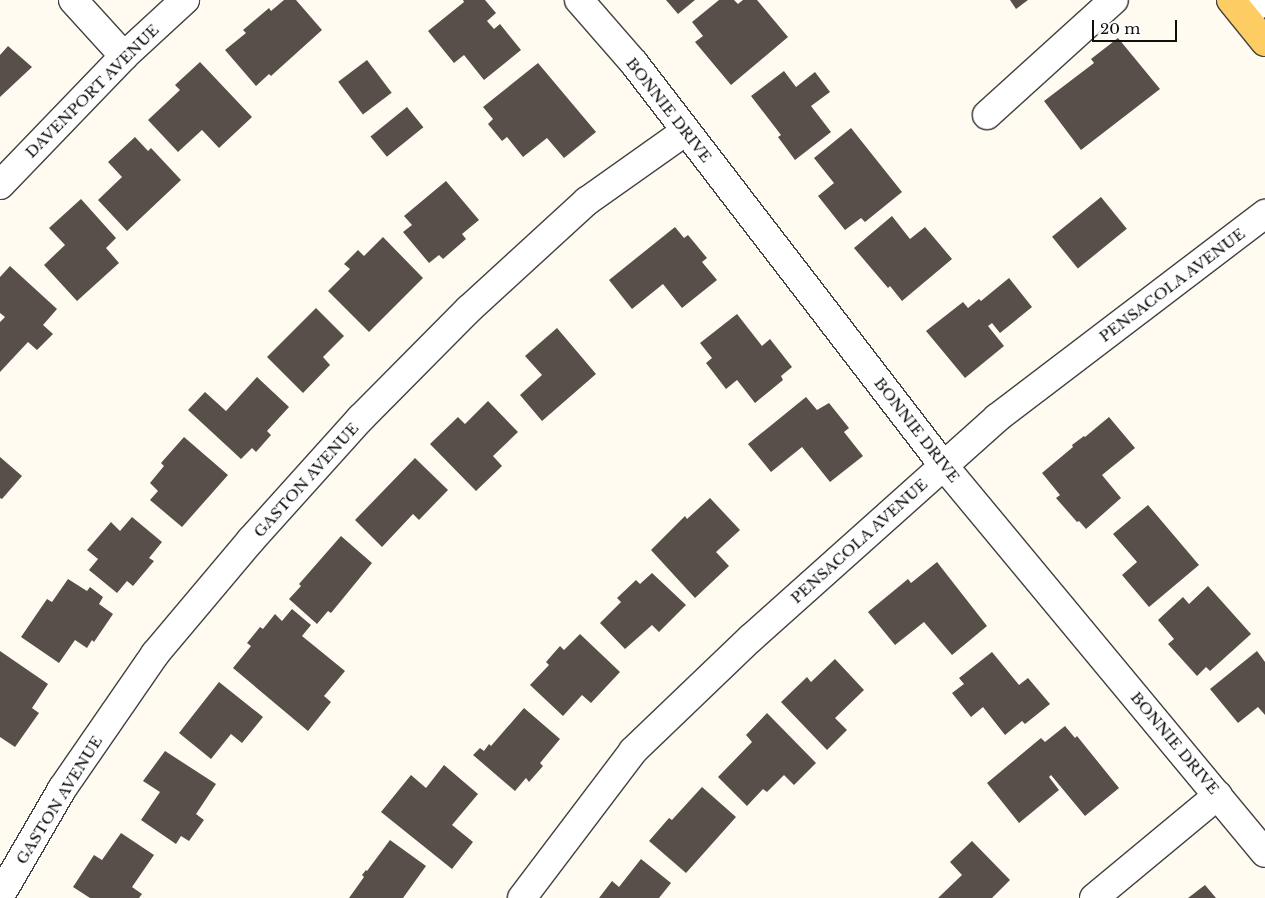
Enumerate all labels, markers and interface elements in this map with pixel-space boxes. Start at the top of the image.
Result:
scale bar [1095,10,1180,42]
text: 20 m [1100,19,1140,38]
street label: DAVENPORT AVENUE [21,20,163,162]
street label: BONNIE DRIVE [623,54,715,166]
street label: PENSACOLA AVENUE [1095,224,1249,346]
street label: BONNIE DRIVE [871,374,963,486]
street label: GASTON AVENUE [250,419,362,541]
street label: PENSACOLA AVENUE [787,475,931,607]
street label: BONNIE DRIVE [1127,688,1223,798]
street label: GASTON AVENUE [12,732,106,868]

